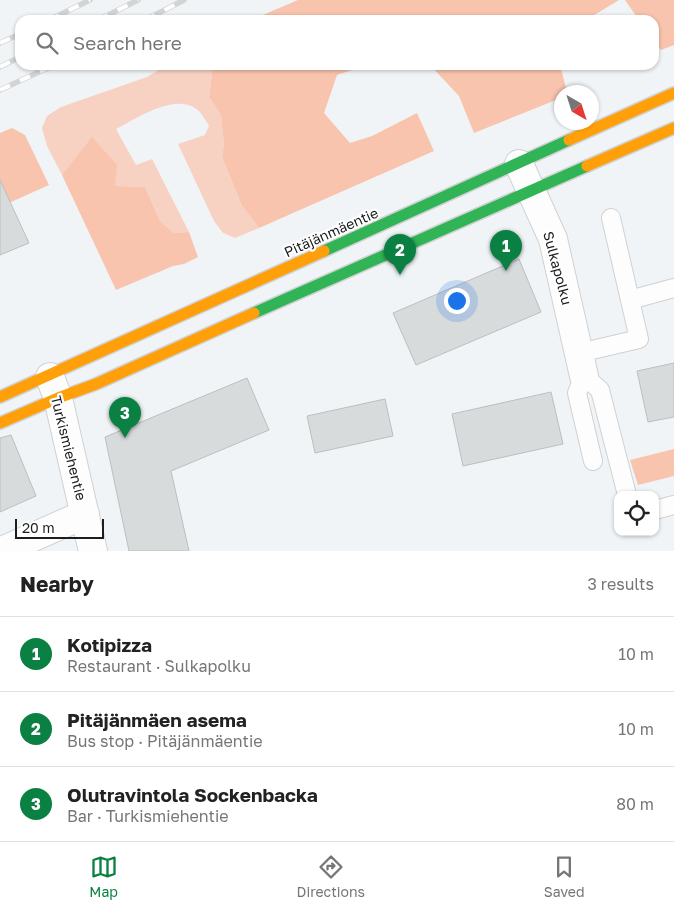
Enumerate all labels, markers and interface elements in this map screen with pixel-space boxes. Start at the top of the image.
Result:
search box [15,15,659,70]
icon: search [33,29,61,57]
text: Search here [73,31,182,54]
north arrow [554,85,599,130]
street label: Pitäjänmäentie [281,204,381,260]
street label: Sulkapolku [540,229,576,307]
pin: 1 [490,230,522,271]
pin: 2 [384,234,416,275]
your location [444,288,470,314]
street label: Turkismiehentie [48,394,90,502]
pin: 3 [109,397,141,438]
map controls [614,491,659,536]
button: locate [614,491,659,536]
scale bar [15,516,104,539]
text: 20 m [22,519,55,536]
text: Nearby [20,571,94,597]
text: 3 results [587,574,654,594]
text: Kotipizza [67,633,152,656]
text: 1 [32,644,40,664]
text: 10 m [618,644,654,664]
text: Restaurant · Sulkapolku [67,656,251,676]
text: Pitäjänmäen asema [67,708,247,731]
text: 2 [31,719,41,739]
text: 10 m [618,719,654,739]
text: Bus stop · Pitäjänmäentie [67,731,263,751]
text: Olutravintola Sockenbacka [67,783,318,806]
text: 3 [31,794,41,814]
text: 80 m [616,794,654,814]
text: Bar · Turkismiehentie [67,806,229,826]
tab: Map [89,853,118,900]
tab: Directions [297,853,365,900]
tab: Saved [544,853,585,900]

